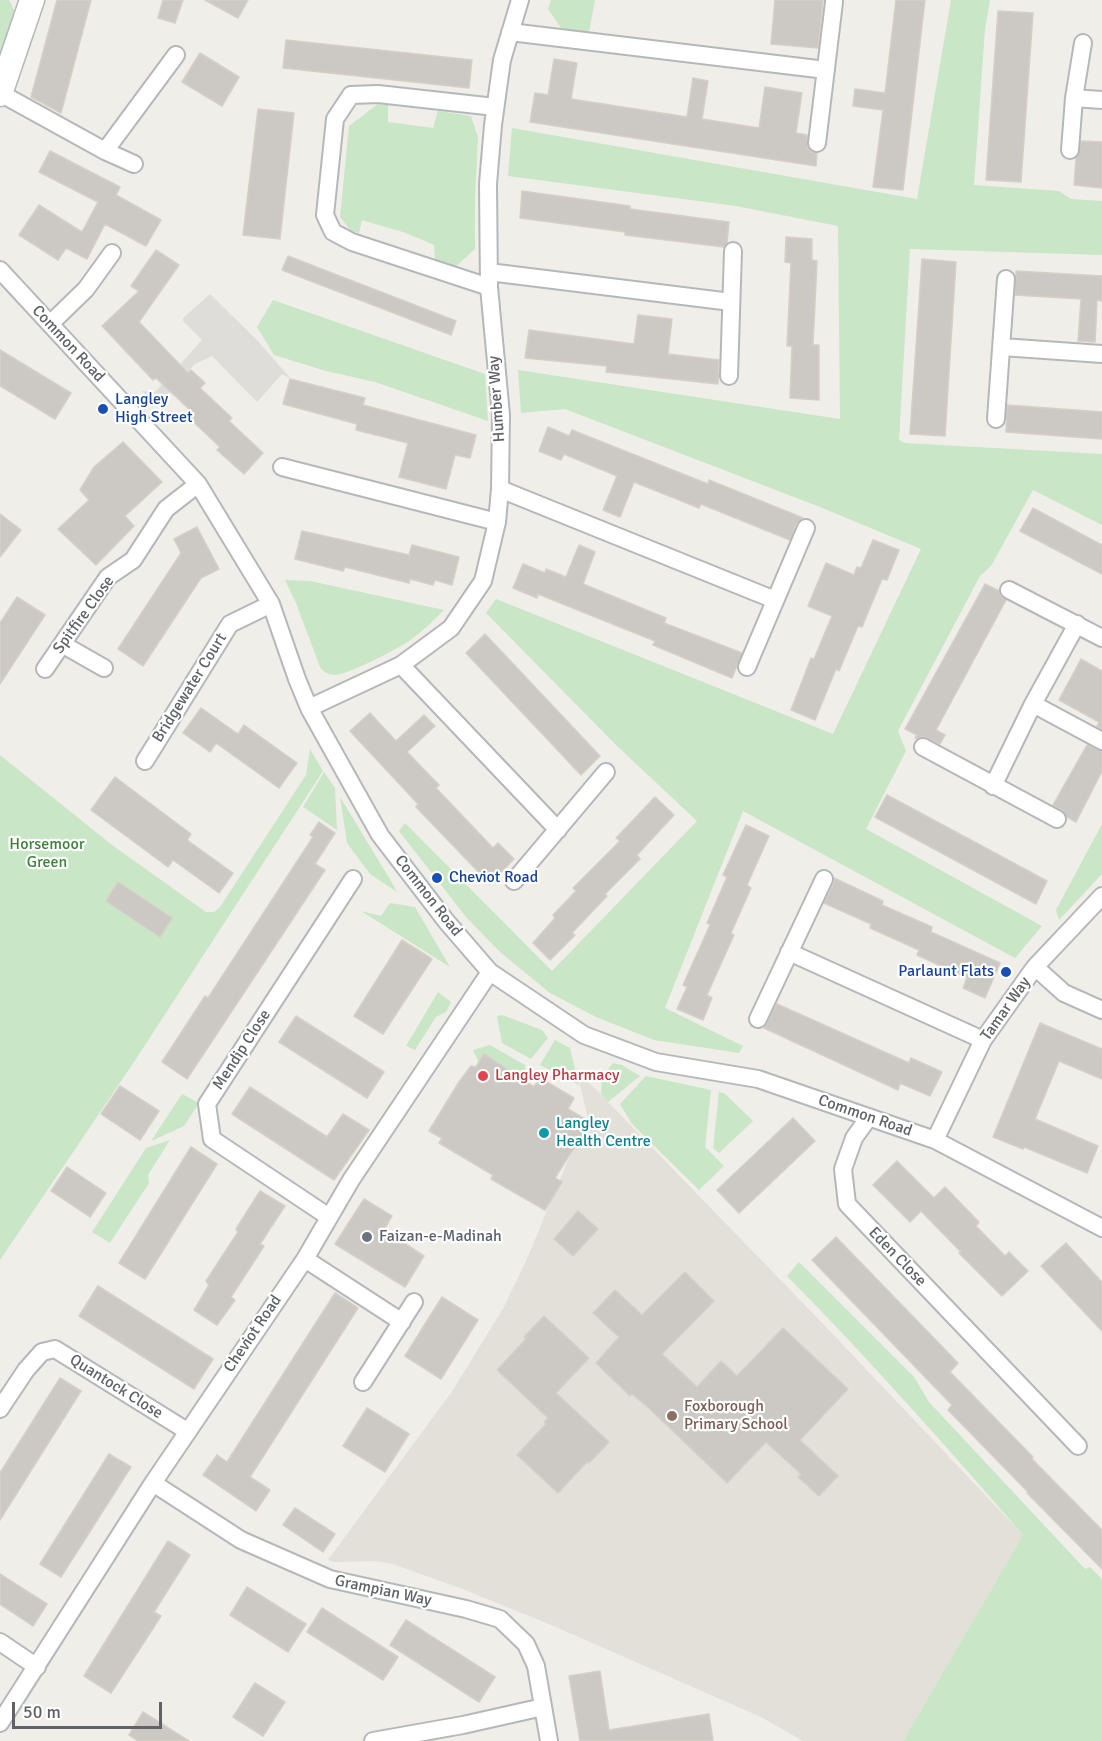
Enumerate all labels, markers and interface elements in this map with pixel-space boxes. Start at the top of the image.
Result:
street label: Common Road [28,302,108,386]
street label: Humber Way [484,355,510,443]
place label: Langley High Street [115,390,192,428]
marker: Langley High Street [96,402,110,416]
street label: Spitfire Close [49,572,119,658]
street label: Bridgewater Court [149,630,231,746]
park label: Horsemoor Green [9,835,85,873]
street label: Common Road [390,851,466,941]
place label: Cheviot Road [449,868,538,888]
marker: Cheviot Road [430,871,444,885]
place label: Parlaunt Flats [898,962,994,982]
marker: Parlaunt Flats [999,965,1013,979]
street label: Tamar Way [977,973,1035,1045]
street label: Mendip Close [209,1006,275,1094]
place label: Langley Pharmacy [495,1066,619,1086]
marker: Langley Pharmacy [476,1069,490,1083]
street label: Common Road [815,1091,915,1141]
place label: Langley Health Centre [556,1114,651,1152]
marker: Langley Health Centre [537,1126,551,1140]
street label: Eden Close [864,1223,930,1291]
place label: Faizan-e-Madinah [379,1227,502,1247]
marker: Faizan-e-Madinah [360,1230,374,1244]
street label: Cheviot Road [220,1292,286,1376]
street label: Quantock Close [66,1351,166,1423]
place label: Foxborough Primary School [684,1397,788,1435]
marker: Foxborough Primary School [665,1409,679,1423]
street label: Grampian Way [333,1571,433,1611]
scale bar [15,1690,165,1728]
text: 50 m [23,1701,61,1723]

